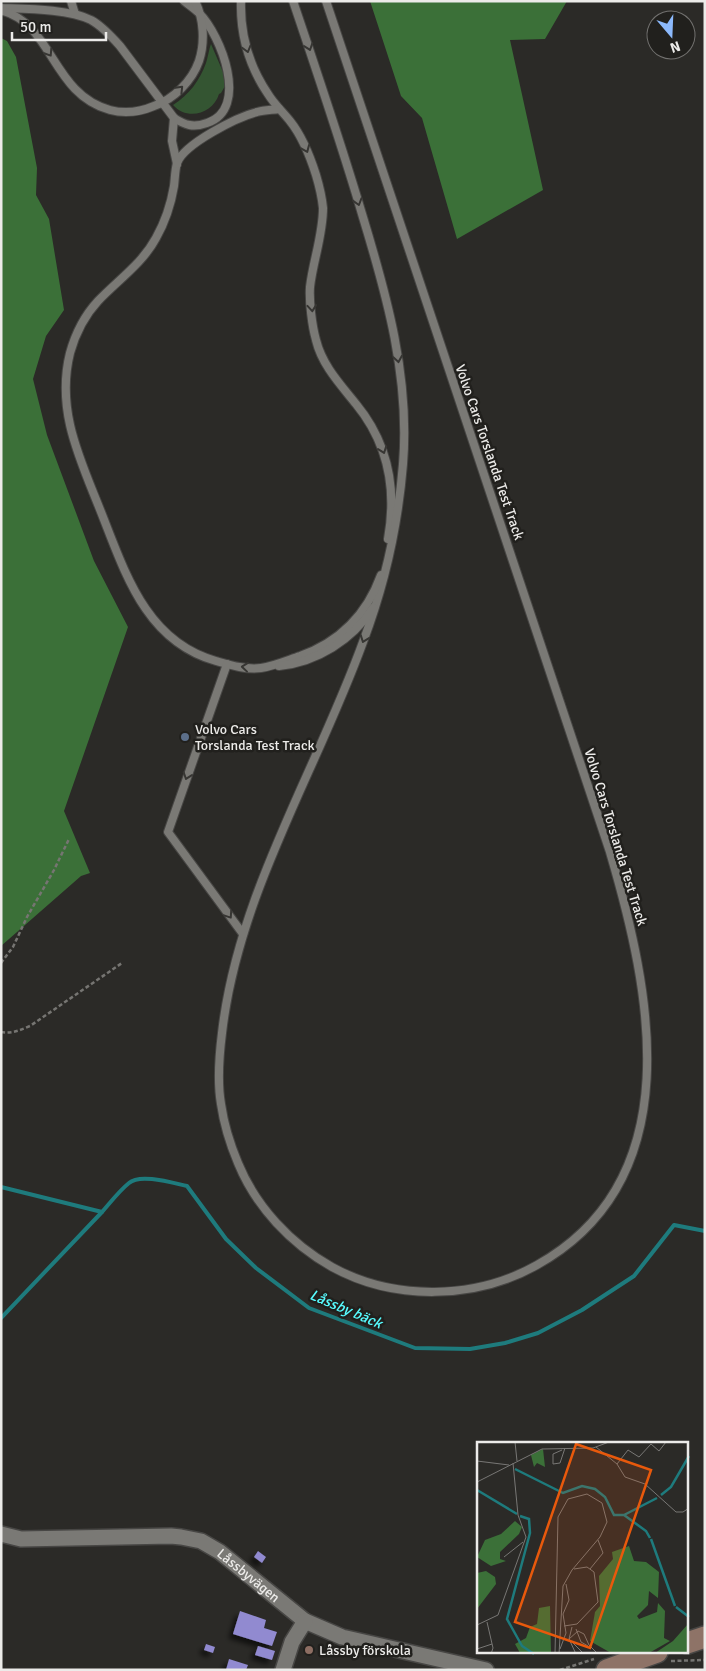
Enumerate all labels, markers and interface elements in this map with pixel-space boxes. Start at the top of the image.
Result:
scale bar [12,10,106,42]
north arrow [646,10,696,60]
text: 50 m [20,18,51,36]
text: N [668,37,682,56]
one-way arrow [303,43,313,51]
one-way arrow [241,45,252,54]
one-way arrow [43,48,53,57]
one-way arrow [174,85,183,94]
one-way arrow [299,144,310,153]
one-way arrow [353,197,363,206]
one-way arrow [306,304,317,312]
one-way arrow [393,355,403,364]
street label: Volvo Cars Torslanda Test Track [451,362,528,542]
one-way arrow [377,445,387,454]
one-way arrow [360,634,370,643]
one-way arrow [241,662,249,673]
place label: Volvo Cars Torslanda Test Track [195,721,315,754]
marker: Volvo Cars Torslanda Test Track [179,731,191,743]
street label: Volvo Cars Torslanda Test Track [580,746,651,928]
one-way arrow [183,772,193,780]
one-way arrow [223,910,232,919]
water label: Låssby bäck [307,1286,386,1333]
inset map [477,1442,688,1654]
street label: Låssbyvägen [214,1545,283,1606]
place label: Låssby förskola [319,1642,411,1659]
marker: Låssby förskola [303,1644,315,1656]

